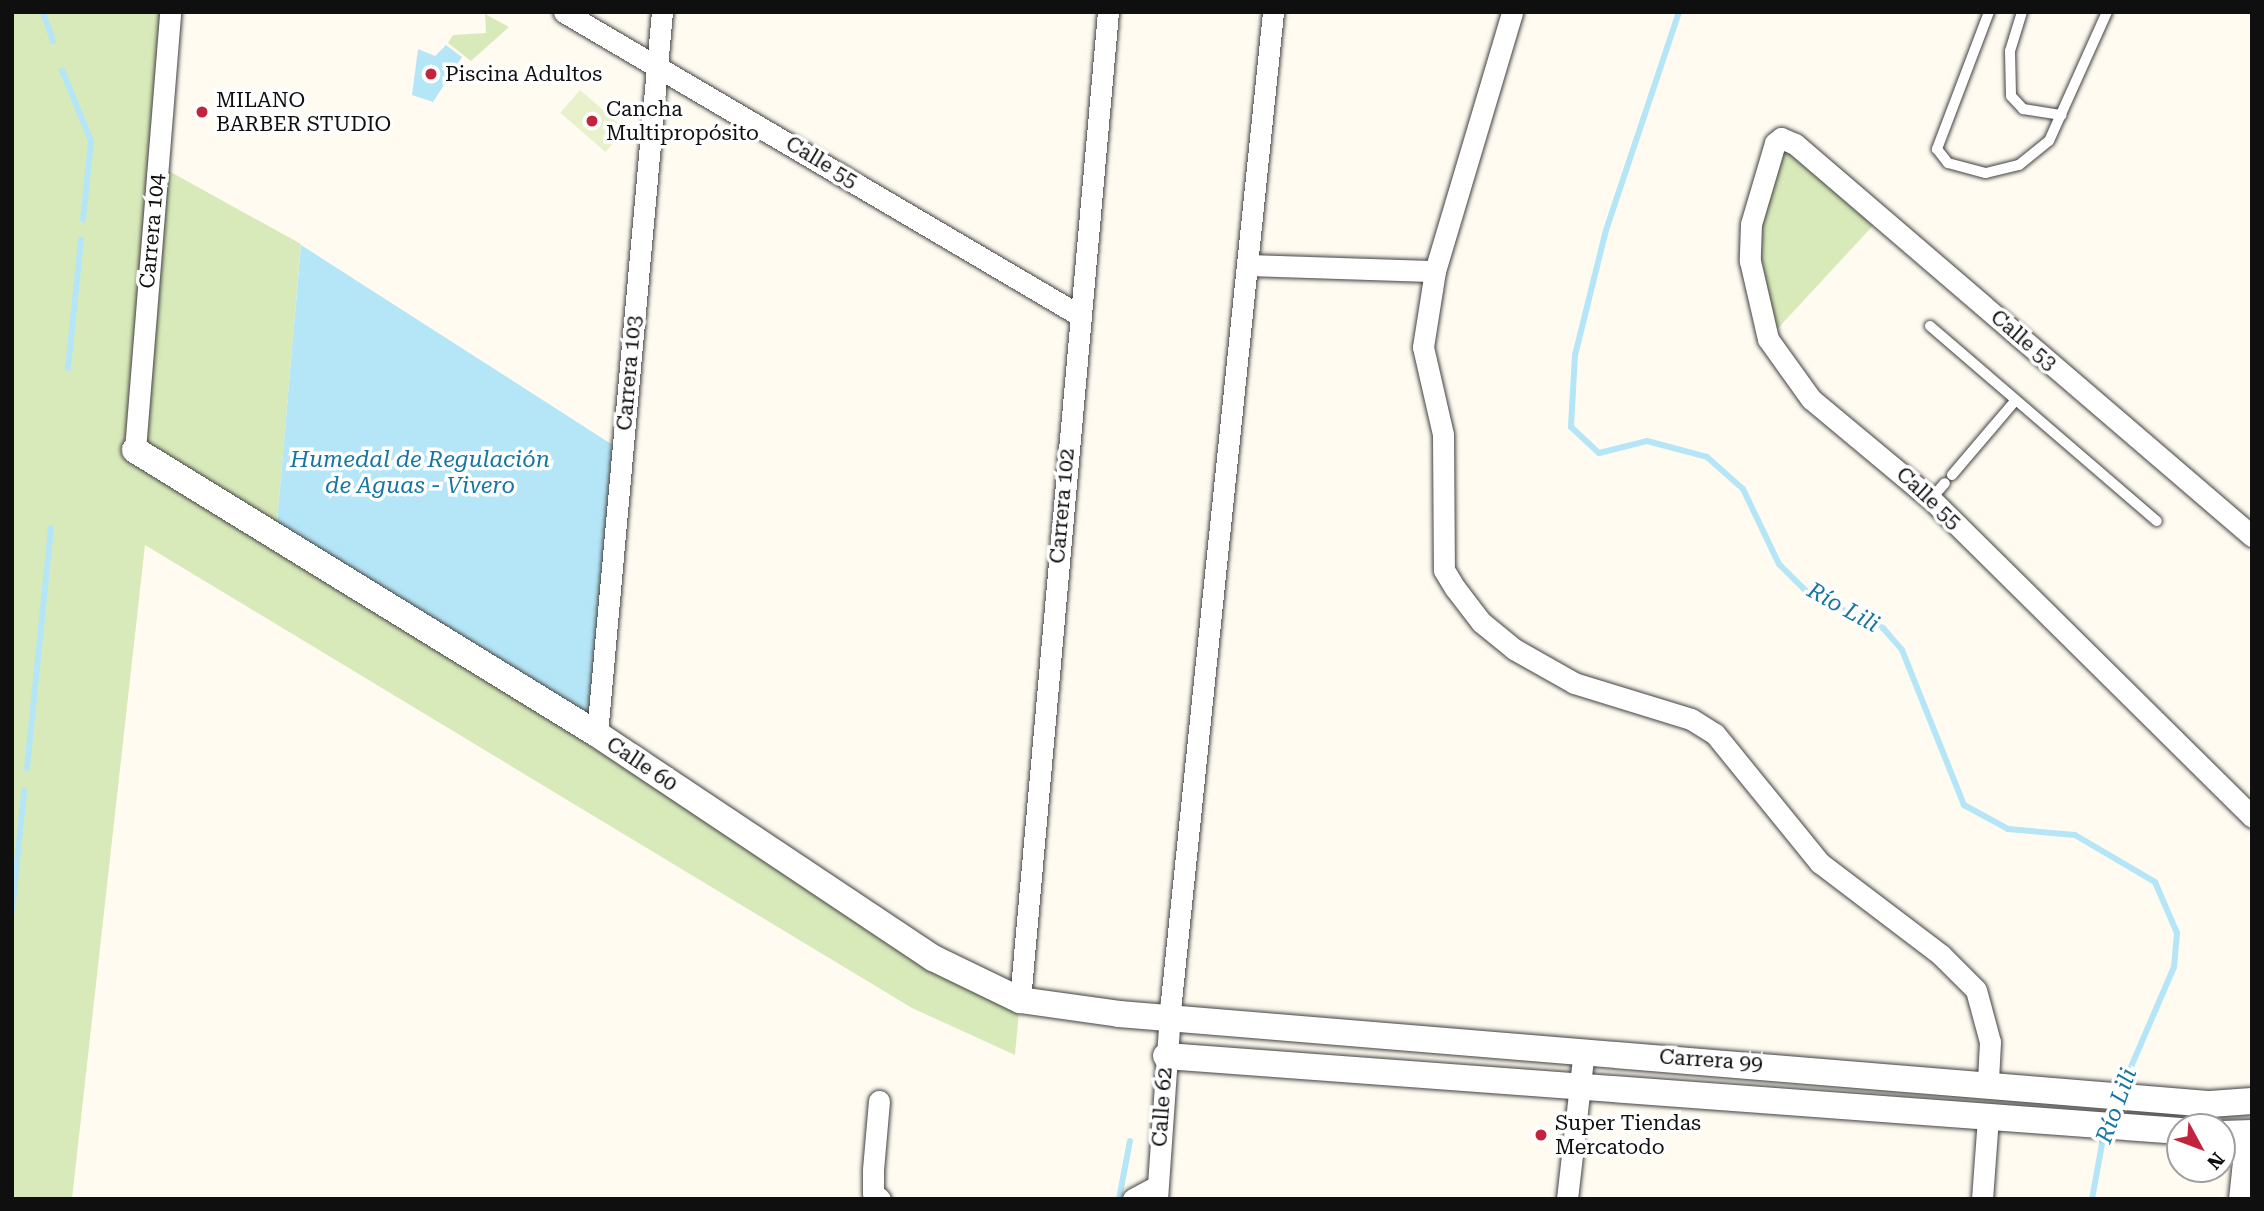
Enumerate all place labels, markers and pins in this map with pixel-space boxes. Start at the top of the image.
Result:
place label: Piscina Adultos [445,61,602,87]
marker: Piscina Adultos [423,66,439,82]
place label: MILANO BARBER STUDIO [216,87,391,137]
place label: Cancha Multipropósito [606,96,759,146]
marker: MILANO BARBER STUDIO [194,104,210,120]
marker: Cancha Multipropósito [584,113,600,129]
place label: Super Tiendas Mercatodo [1555,1110,1701,1160]
marker: Super Tiendas Mercatodo [1533,1127,1549,1143]

